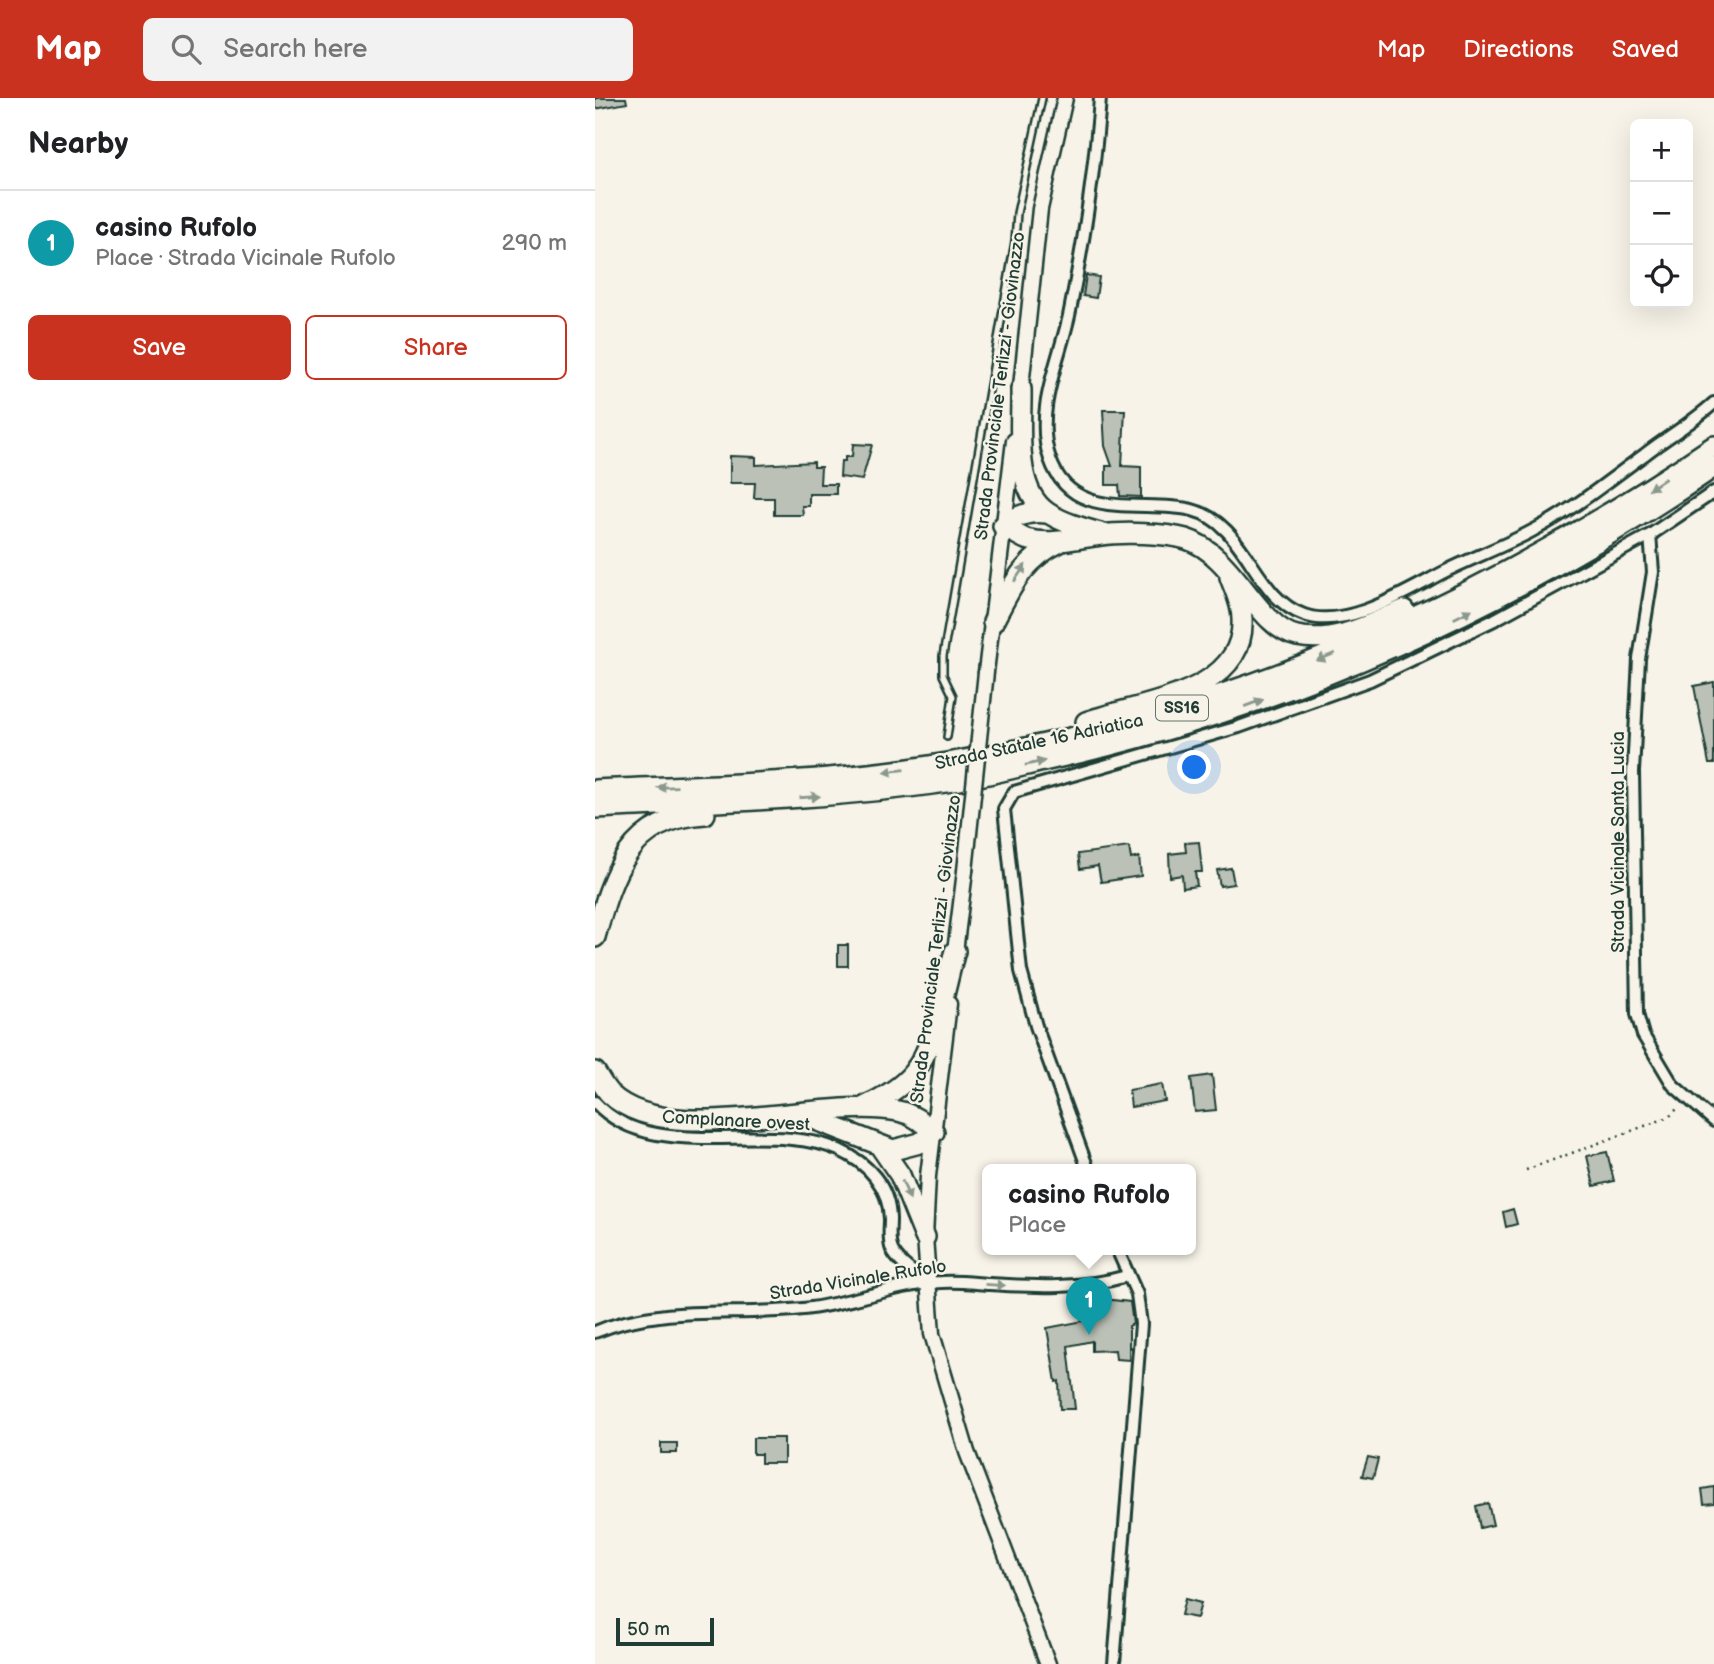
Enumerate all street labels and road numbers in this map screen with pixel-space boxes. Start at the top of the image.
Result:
street label: Strada Provinciale Terlizzi - Giovinazzo [971,231,1029,541]
road number: SS16 [1156,695,1208,720]
street label: Strada Statale 16 Adriatica [933,710,1145,774]
street label: Strada Vicinale Santa Lucia [1608,731,1629,953]
street label: Strada Provinciale Terlizzi - Giovinazzo [907,794,965,1104]
street label: Complanare ovest [661,1107,811,1135]
street label: Strada Vicinale Rufolo [768,1256,948,1304]

